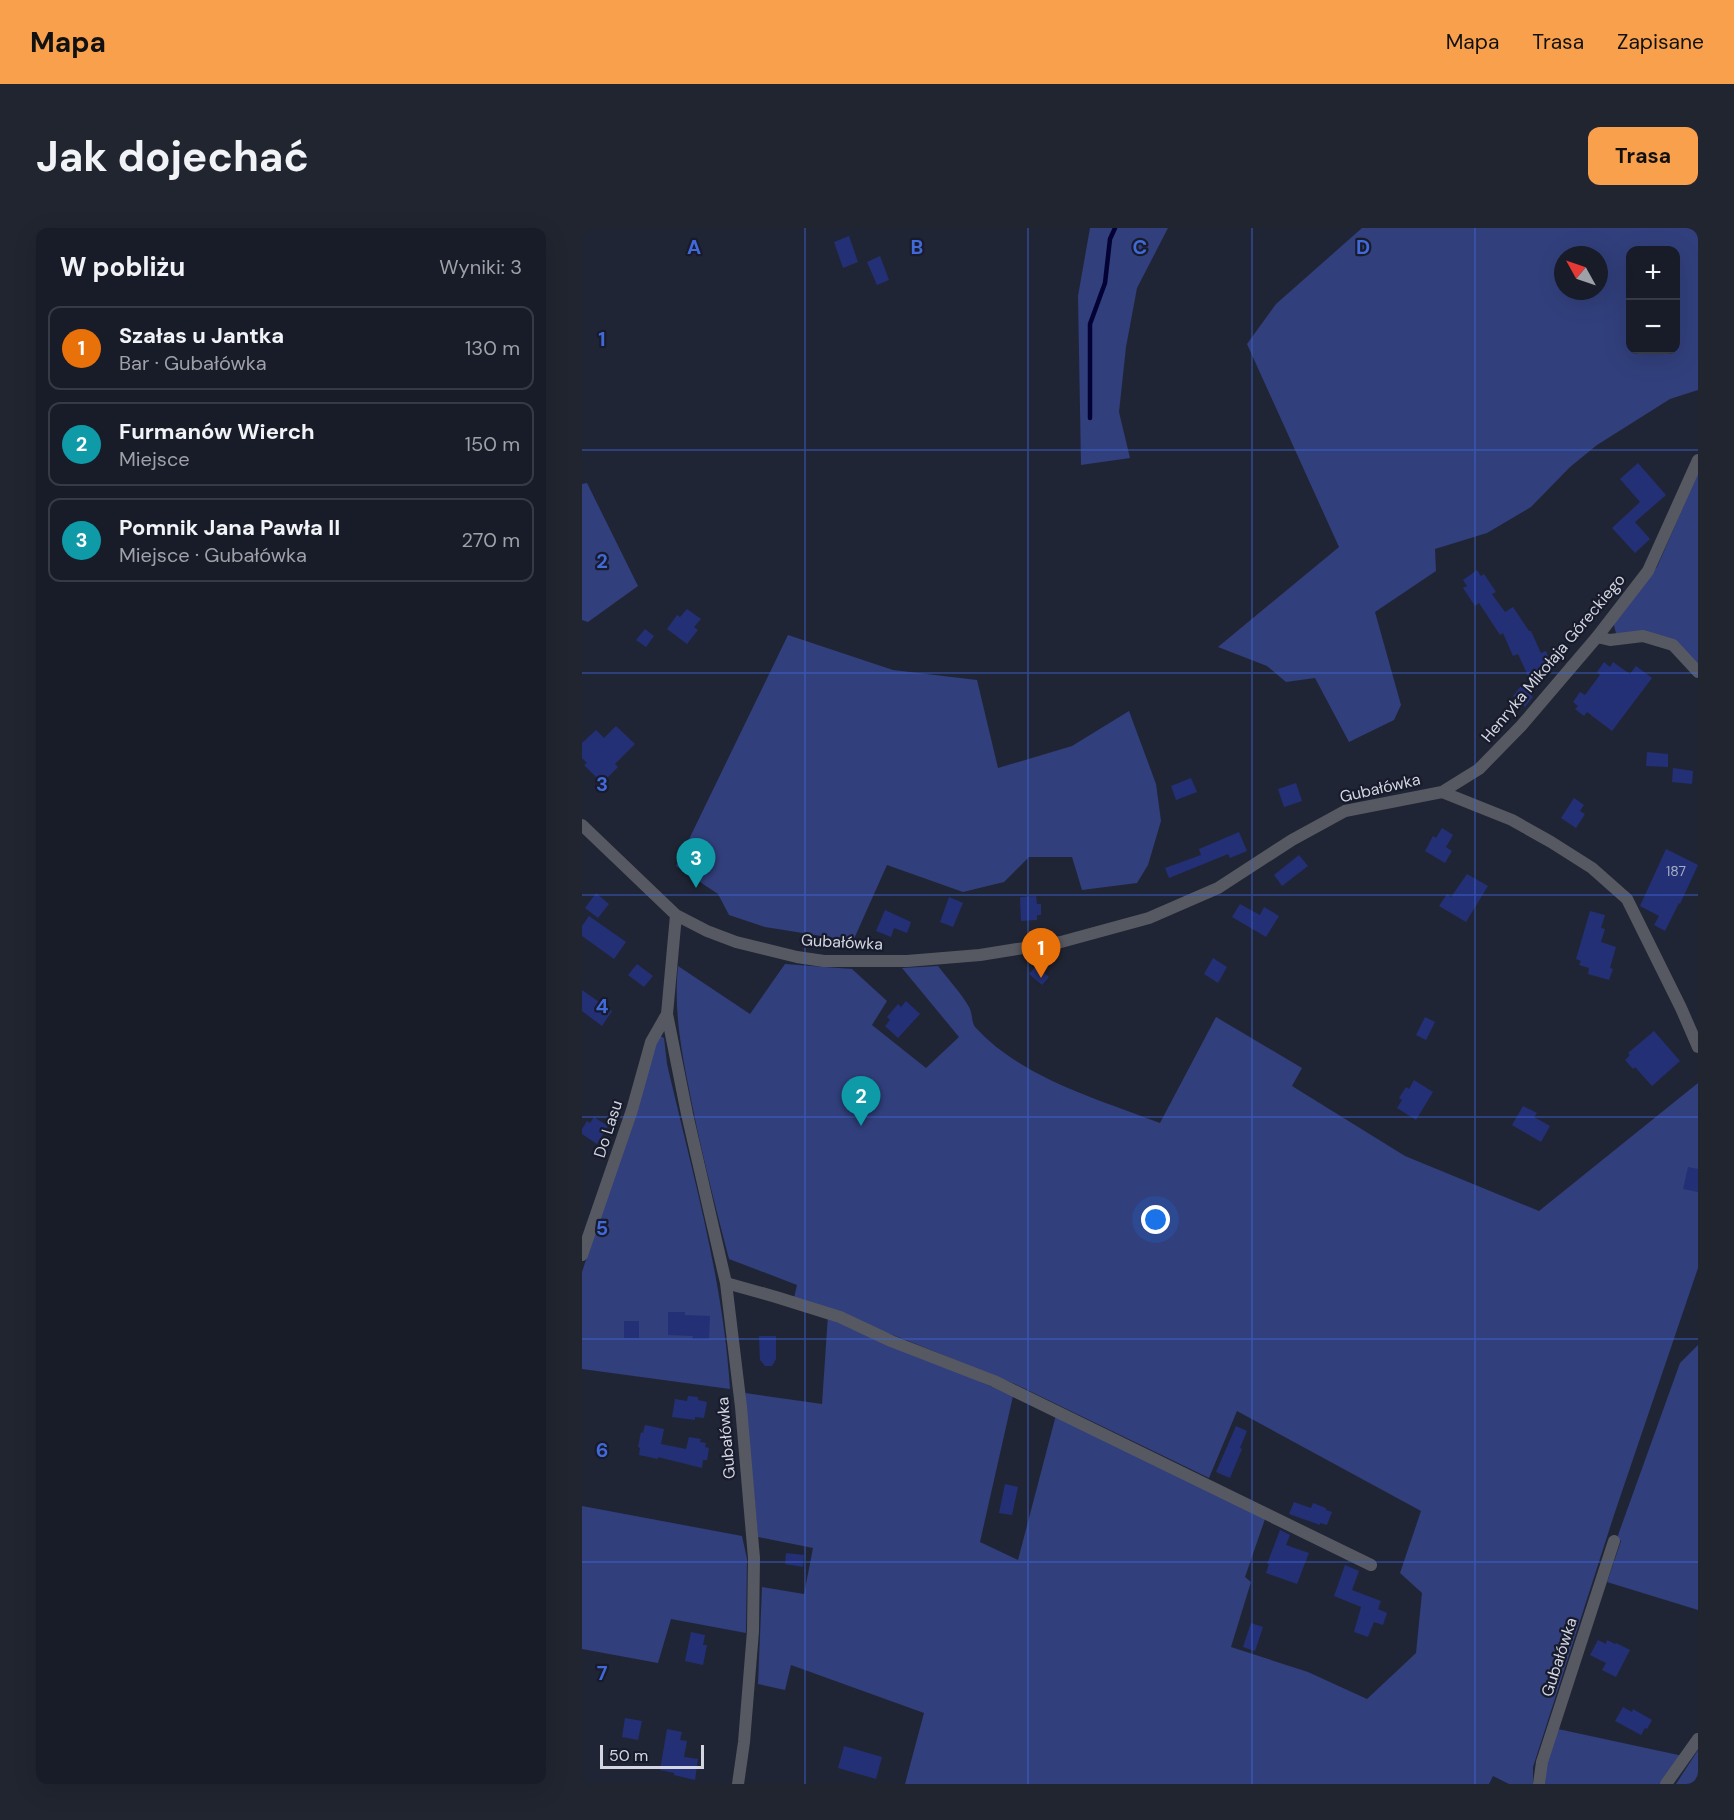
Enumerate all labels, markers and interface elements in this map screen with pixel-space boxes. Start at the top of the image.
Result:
text: Mapa [30,24,106,61]
text: Mapa [1446,28,1499,56]
text: Trasa [1532,28,1584,56]
text: Zapisane [1617,28,1704,56]
button: Trasa [1588,127,1698,185]
text: Jak dojechać [36,129,309,184]
text: A [687,234,701,260]
text: B [911,234,923,260]
text: C [1133,234,1147,260]
text: D [1356,234,1370,260]
north arrow [1554,246,1608,300]
map controls [1626,246,1680,354]
button: + [1626,246,1680,300]
text: W pobliżu [60,250,185,284]
text: Wyniki: 3 [439,254,522,280]
button: − [1626,300,1680,354]
text: Szałas u Jantka [119,321,284,350]
text: 1 [598,326,606,352]
text: 1 [78,335,85,361]
text: 130 m [465,335,520,361]
text: Bar · Gubałówka [119,350,267,376]
text: Furmanów Wierch [119,417,315,446]
text: 2 [76,431,87,457]
text: 150 m [465,431,520,457]
text: Miejsce [119,446,190,472]
text: Pomnik Jana Pawła II [119,513,340,542]
text: 3 [75,527,88,553]
text: 270 m [462,527,520,553]
text: Miejsce · Gubałówka [119,542,307,568]
text: 2 [596,548,608,574]
street label: Henryka Mikołaja Góreckiego [1476,570,1630,746]
street label: Gubałówka [1338,769,1422,807]
text: 3 [596,771,608,797]
pin: 3 [676,838,716,888]
house number: 187 [1666,862,1686,880]
pin: 1 [1022,928,1060,978]
street label: Gubałówka [800,929,884,955]
text: 4 [596,993,609,1019]
pin: 2 [842,1076,880,1126]
street label: Do Lasu [589,1098,627,1160]
your location [1141,1205,1170,1234]
text: 5 [596,1215,608,1241]
street label: Gubałówka [712,1396,740,1480]
text: 6 [596,1437,608,1463]
street label: Gubałówka [1536,1615,1582,1699]
text: 7 [597,1660,608,1686]
scale bar [600,1742,704,1770]
text: 50 m [609,1745,648,1766]

